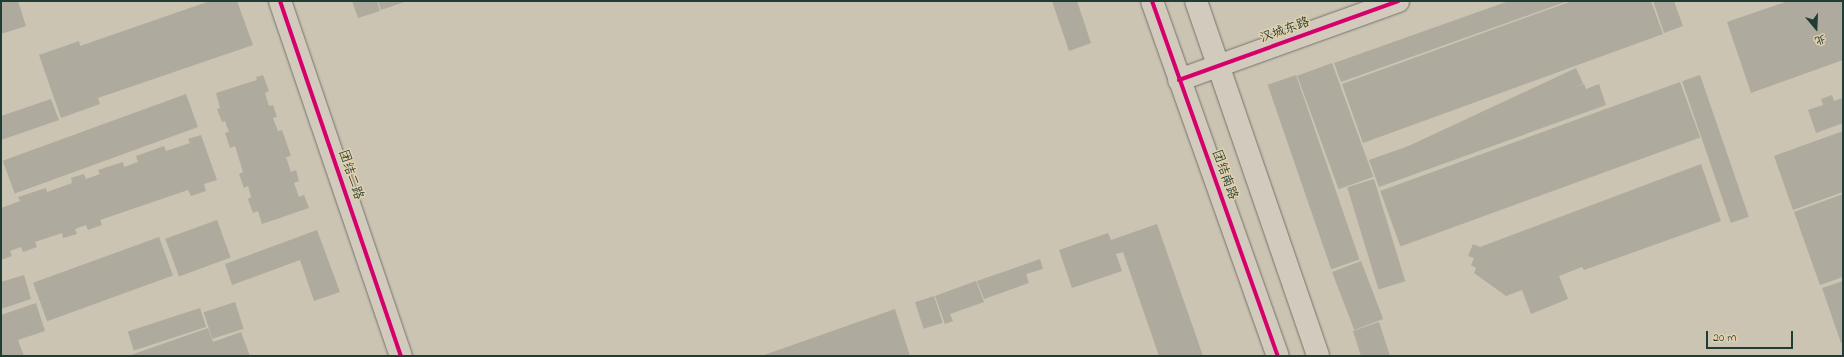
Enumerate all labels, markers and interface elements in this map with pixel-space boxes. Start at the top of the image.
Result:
north arrow [1796,8,1836,48]
street label: 汉城东路 [1258,15,1312,47]
text: 北 [1812,30,1828,49]
street label: 团结二路 [334,148,366,202]
street label: 团结南路 [1208,148,1240,202]
scale bar [1708,323,1795,349]
text: 20 m [1713,329,1736,347]

